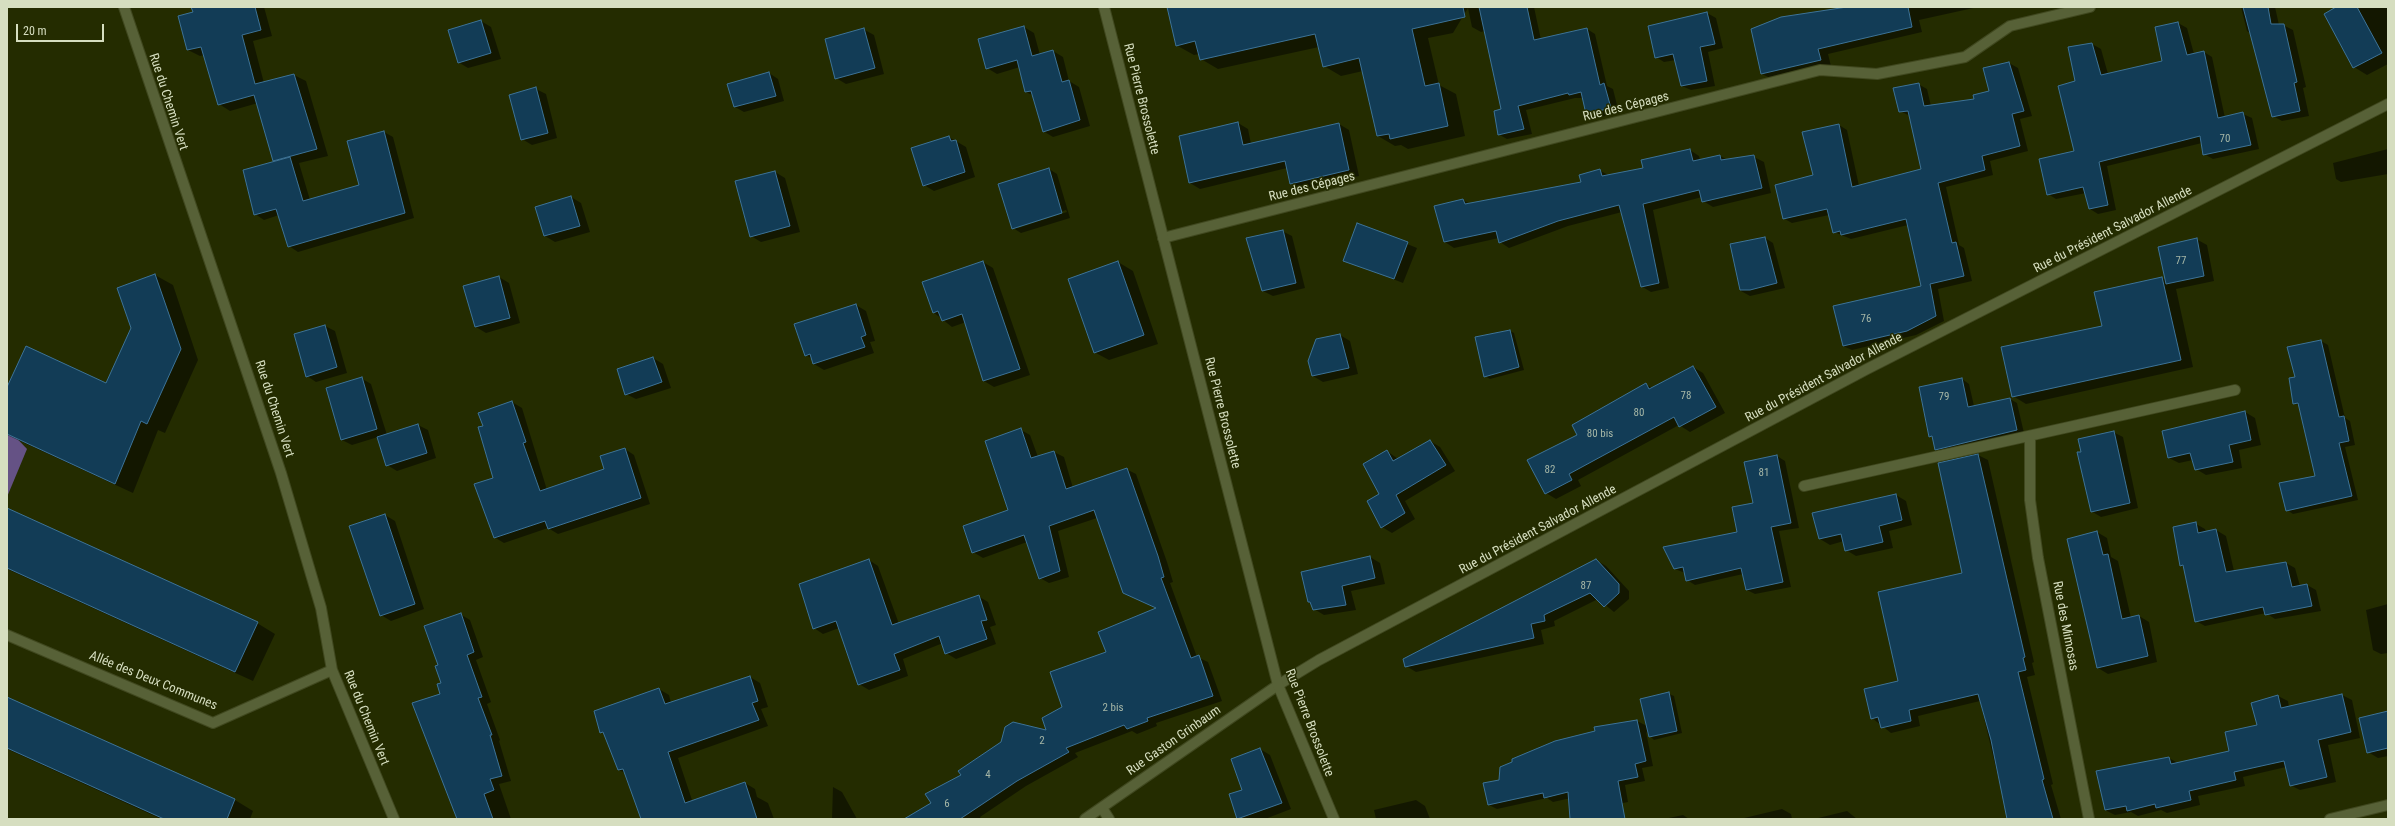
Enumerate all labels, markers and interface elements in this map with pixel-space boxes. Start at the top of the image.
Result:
scale bar [18,16,106,42]
text: 20 m [23,24,47,38]
street label: Rue Pierre Brossolette [1120,42,1162,156]
street label: Rue du Chemin Vert [145,52,191,152]
street label: Rue des Cépages [1581,89,1671,125]
house number: 70 [2220,132,2230,146]
street label: Rue des Cépages [1267,169,1357,205]
street label: Rue du Président Salvador Allende [2031,183,2195,277]
house number: 77 [2176,254,2186,268]
house number: 76 [1861,312,1871,326]
street label: Rue du Président Salvador Allende [1743,330,1905,426]
street label: Rue Pierre Brossolette [1201,356,1243,470]
street label: Rue du Chemin Vert [251,359,297,459]
house number: 78 [1681,389,1691,403]
house number: 79 [1939,390,1949,404]
house number: 80 [1634,406,1644,420]
house number: 80 bis [1587,427,1613,441]
house number: 82 [1545,463,1555,477]
house number: 81 [1759,466,1769,480]
street label: Rue du Président Salvador Allende [1457,482,1619,578]
house number: 87 [1581,579,1591,593]
street label: Rue des Mimosas [2049,580,2081,672]
street label: Allée des Deux Communes [87,648,219,714]
street label: Rue Pierre Brossolette [1281,667,1337,779]
street label: Rue du Chemin Vert [340,668,392,768]
house number: 2 bis [1103,701,1123,715]
street label: Rue Gaston Grinbaum [1124,703,1224,779]
house number: 2 [1039,734,1045,748]
house number: 4 [985,768,991,782]
house number: 6 [944,797,950,811]

